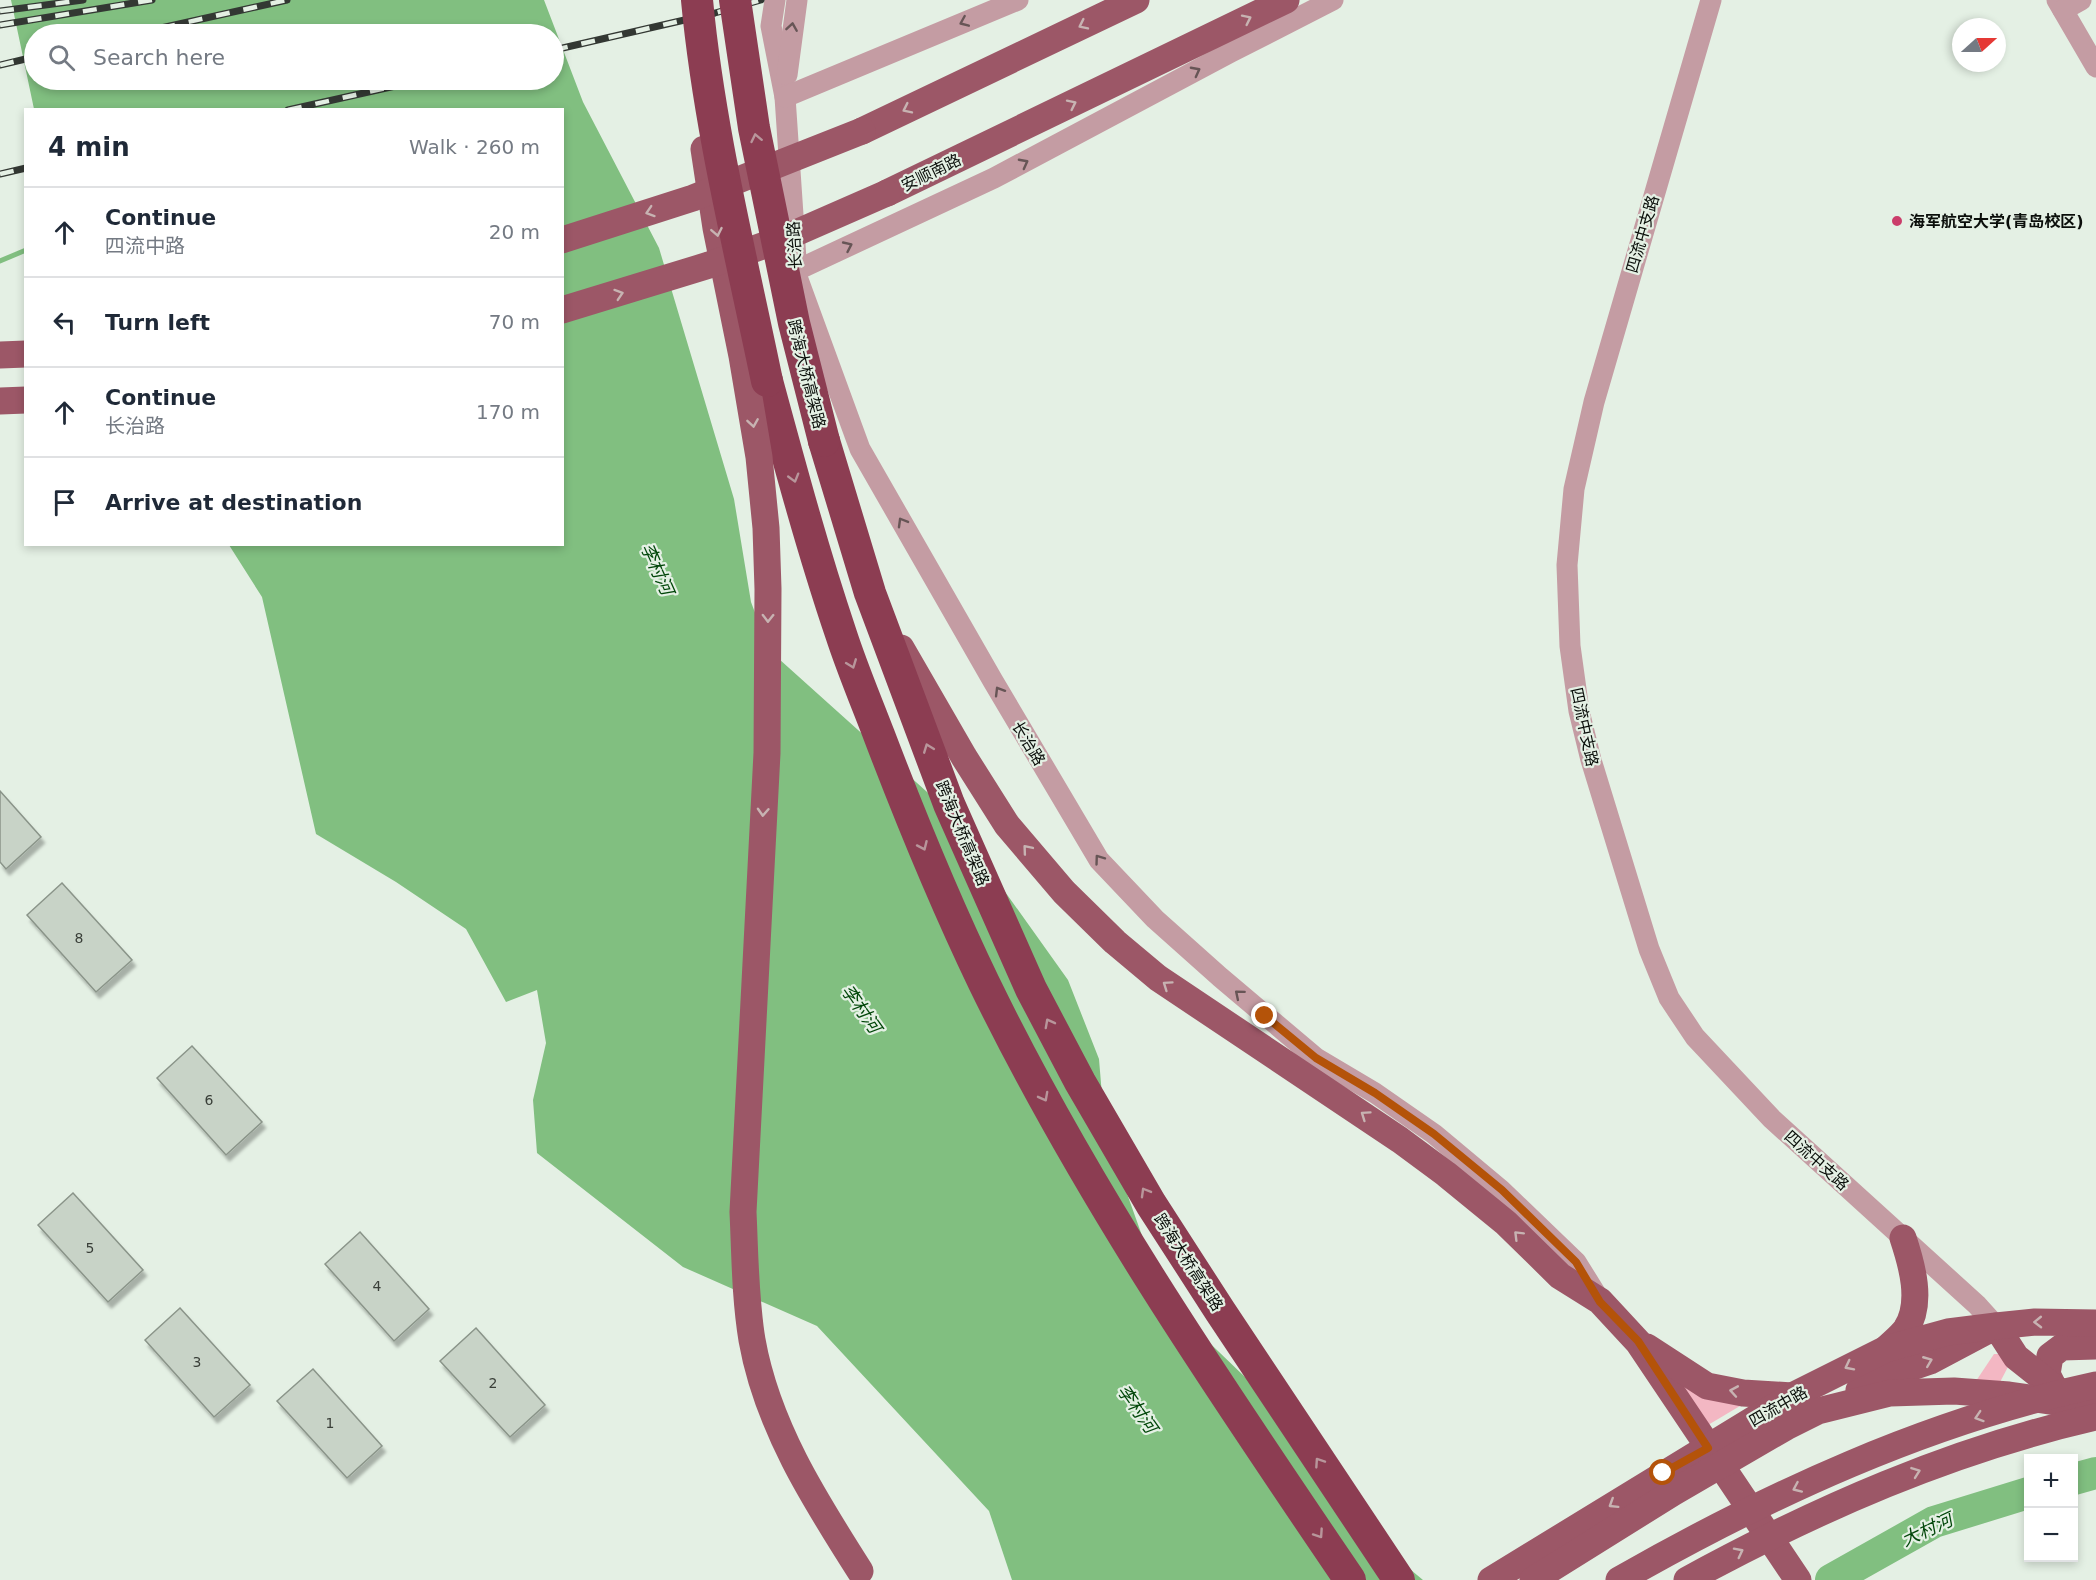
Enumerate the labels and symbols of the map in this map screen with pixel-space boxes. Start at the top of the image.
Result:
one-way arrow [1241,14,1252,26]
one-way arrow [959,15,970,27]
one-way arrow [1078,18,1089,30]
north arrow [1952,18,2006,72]
one-way arrow [786,23,798,32]
one-way arrow [1189,67,1200,78]
one-way arrow [1065,99,1076,111]
one-way arrow [902,102,913,114]
one-way arrow [750,134,763,144]
street label: 安顺南路 [898,150,964,195]
one-way arrow [1017,158,1028,170]
street label: 四流中支路 [1622,193,1663,275]
one-way arrow [645,204,656,217]
place label: 海军航空大学(青岛校区) [1909,212,2084,231]
marker: 海军航空大学(青岛校区) [1890,214,1904,228]
street label: 长治路 [784,221,805,269]
one-way arrow [710,227,722,237]
one-way arrow [841,242,852,254]
one-way arrow [613,288,624,301]
street label: 跨海大桥高架路 [784,317,829,431]
one-way arrow [746,418,759,428]
one-way arrow [787,473,799,483]
one-way arrow [897,518,909,528]
water label: 李村河 [637,540,679,600]
one-way arrow [762,613,774,622]
one-way arrow [845,658,857,669]
street label: 四流中支路 [1567,686,1602,768]
one-way arrow [994,687,1006,697]
street label: 长治路 [1008,718,1049,769]
one-way arrow [923,743,935,754]
street label: 跨海大桥高架路 [932,778,993,888]
one-way arrow [757,808,770,817]
one-way arrow [915,840,927,851]
one-way arrow [1024,845,1035,856]
one-way arrow [1095,854,1106,865]
house number: 8 [75,930,83,946]
water label: 李村河 [837,981,887,1039]
one-way arrow [1163,981,1174,992]
one-way arrow [1235,990,1246,1001]
route end [1251,1002,1277,1028]
one-way arrow [1045,1018,1056,1029]
one-way arrow [1037,1091,1048,1102]
house number: 6 [205,1092,214,1108]
one-way arrow [1360,1111,1371,1122]
street label: 四流中支路 [1781,1127,1853,1194]
one-way arrow [1140,1188,1152,1199]
street label: 跨海大桥高架路 [1150,1210,1227,1314]
one-way arrow [1515,1231,1525,1242]
house number: 5 [86,1240,94,1256]
house number: 4 [373,1278,382,1294]
one-way arrow [2033,1316,2042,1328]
house number: 3 [193,1354,201,1370]
one-way arrow [1923,1356,1933,1369]
one-way arrow [1845,1359,1856,1370]
house number: 2 [489,1375,497,1391]
water label: 李村河 [1113,1381,1163,1439]
street label: 四流中路 [1746,1382,1811,1431]
one-way arrow [1729,1385,1739,1398]
one-way arrow [1974,1409,1985,1422]
house number: 1 [326,1415,334,1431]
one-way arrow [1316,1457,1327,1468]
route start [1649,1459,1675,1485]
one-way arrow [1910,1467,1921,1480]
one-way arrow [1793,1480,1804,1492]
one-way arrow [1609,1497,1619,1509]
water label: 大村河 [1898,1507,1958,1550]
one-way arrow [1312,1527,1323,1538]
one-way arrow [1732,1548,1743,1560]

